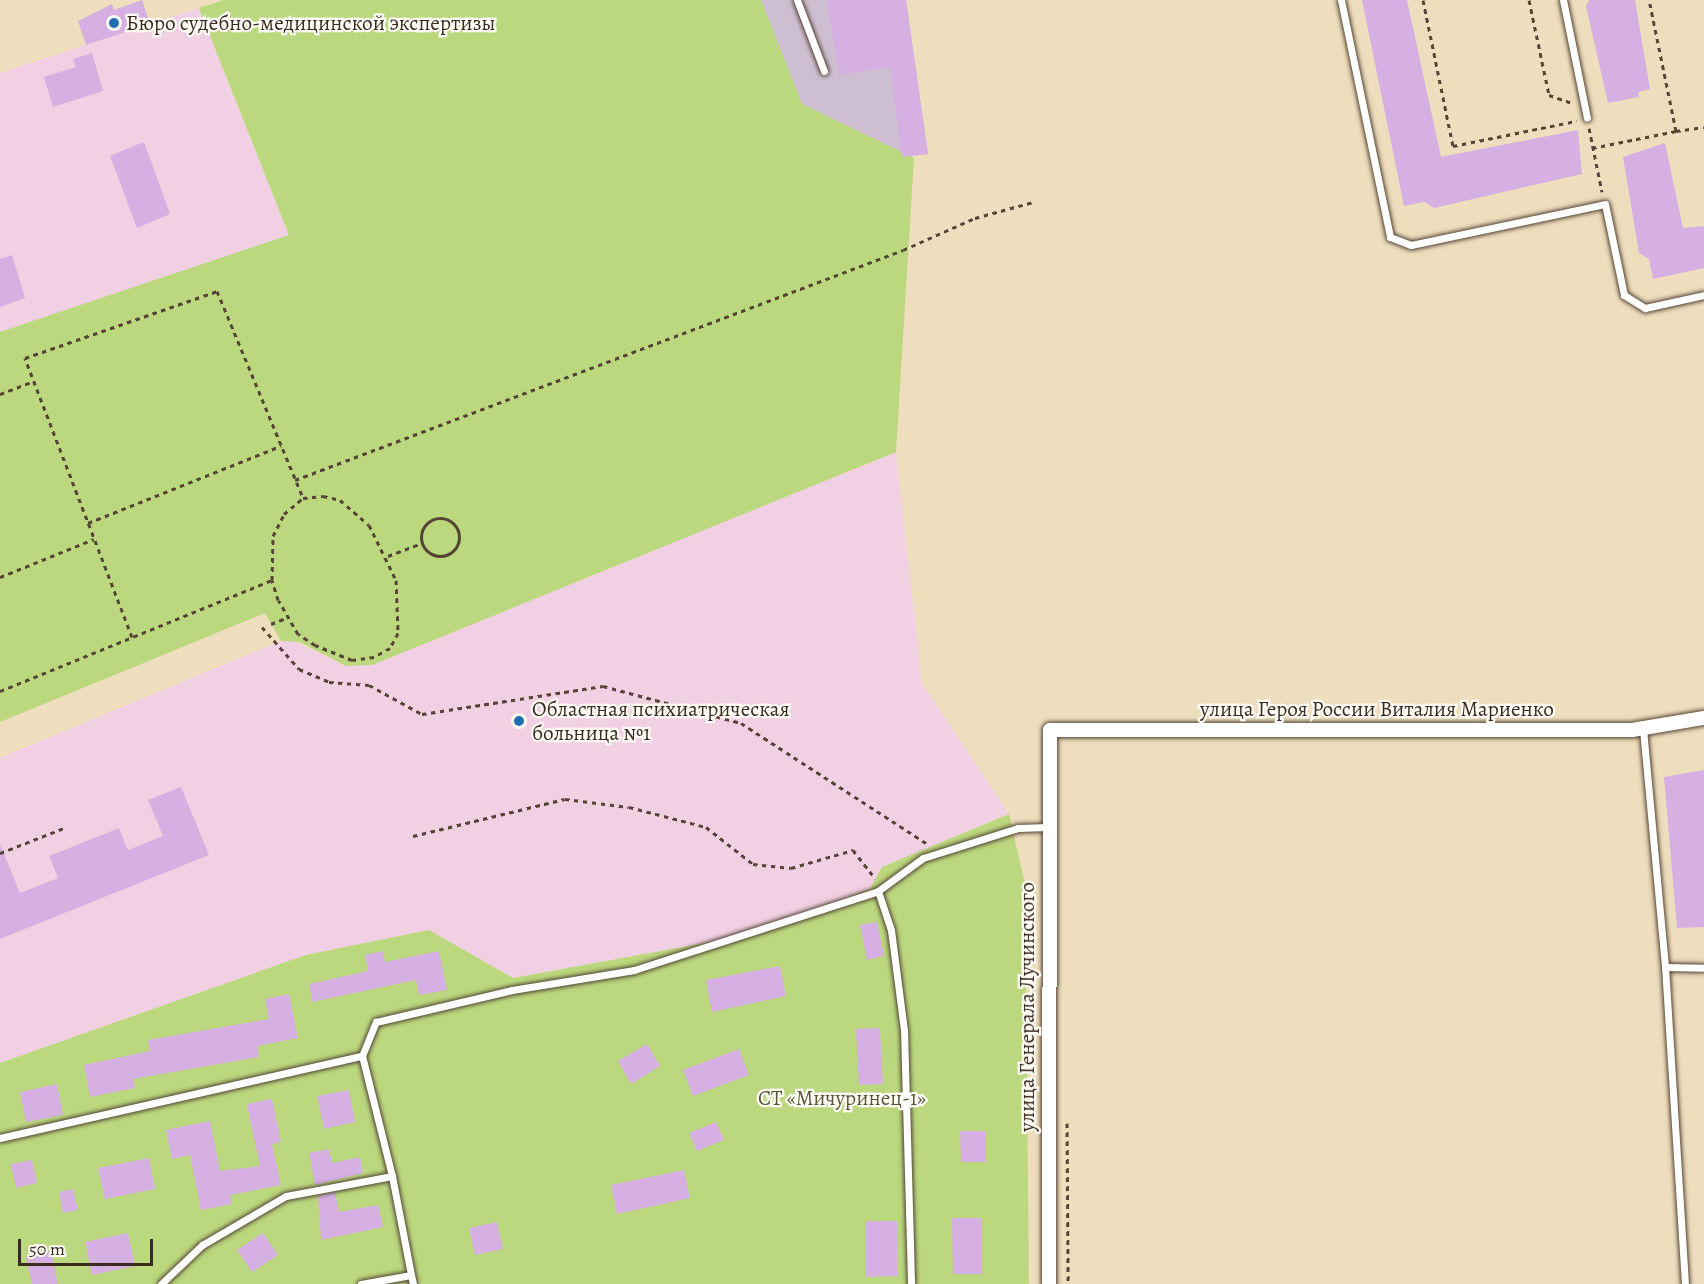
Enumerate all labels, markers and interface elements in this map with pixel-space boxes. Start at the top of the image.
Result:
place label: Бюро судебно-медицинской экспертизы [126,10,496,36]
marker: Бюро судебно-медицинской экспертизы [107,16,121,30]
place label: Областная психиатрическая больница №1 [532,696,790,746]
street label: улица Героя России Виталия Мариенко [1200,696,1554,722]
marker: Областная психиатрическая больница №1 [510,712,528,730]
street label: улица Генерала Лучинского [1014,882,1040,1132]
park label: СТ «Мичуринец-1» [758,1085,926,1111]
scale bar [21,1227,156,1265]
text: 50 m [29,1237,65,1261]

